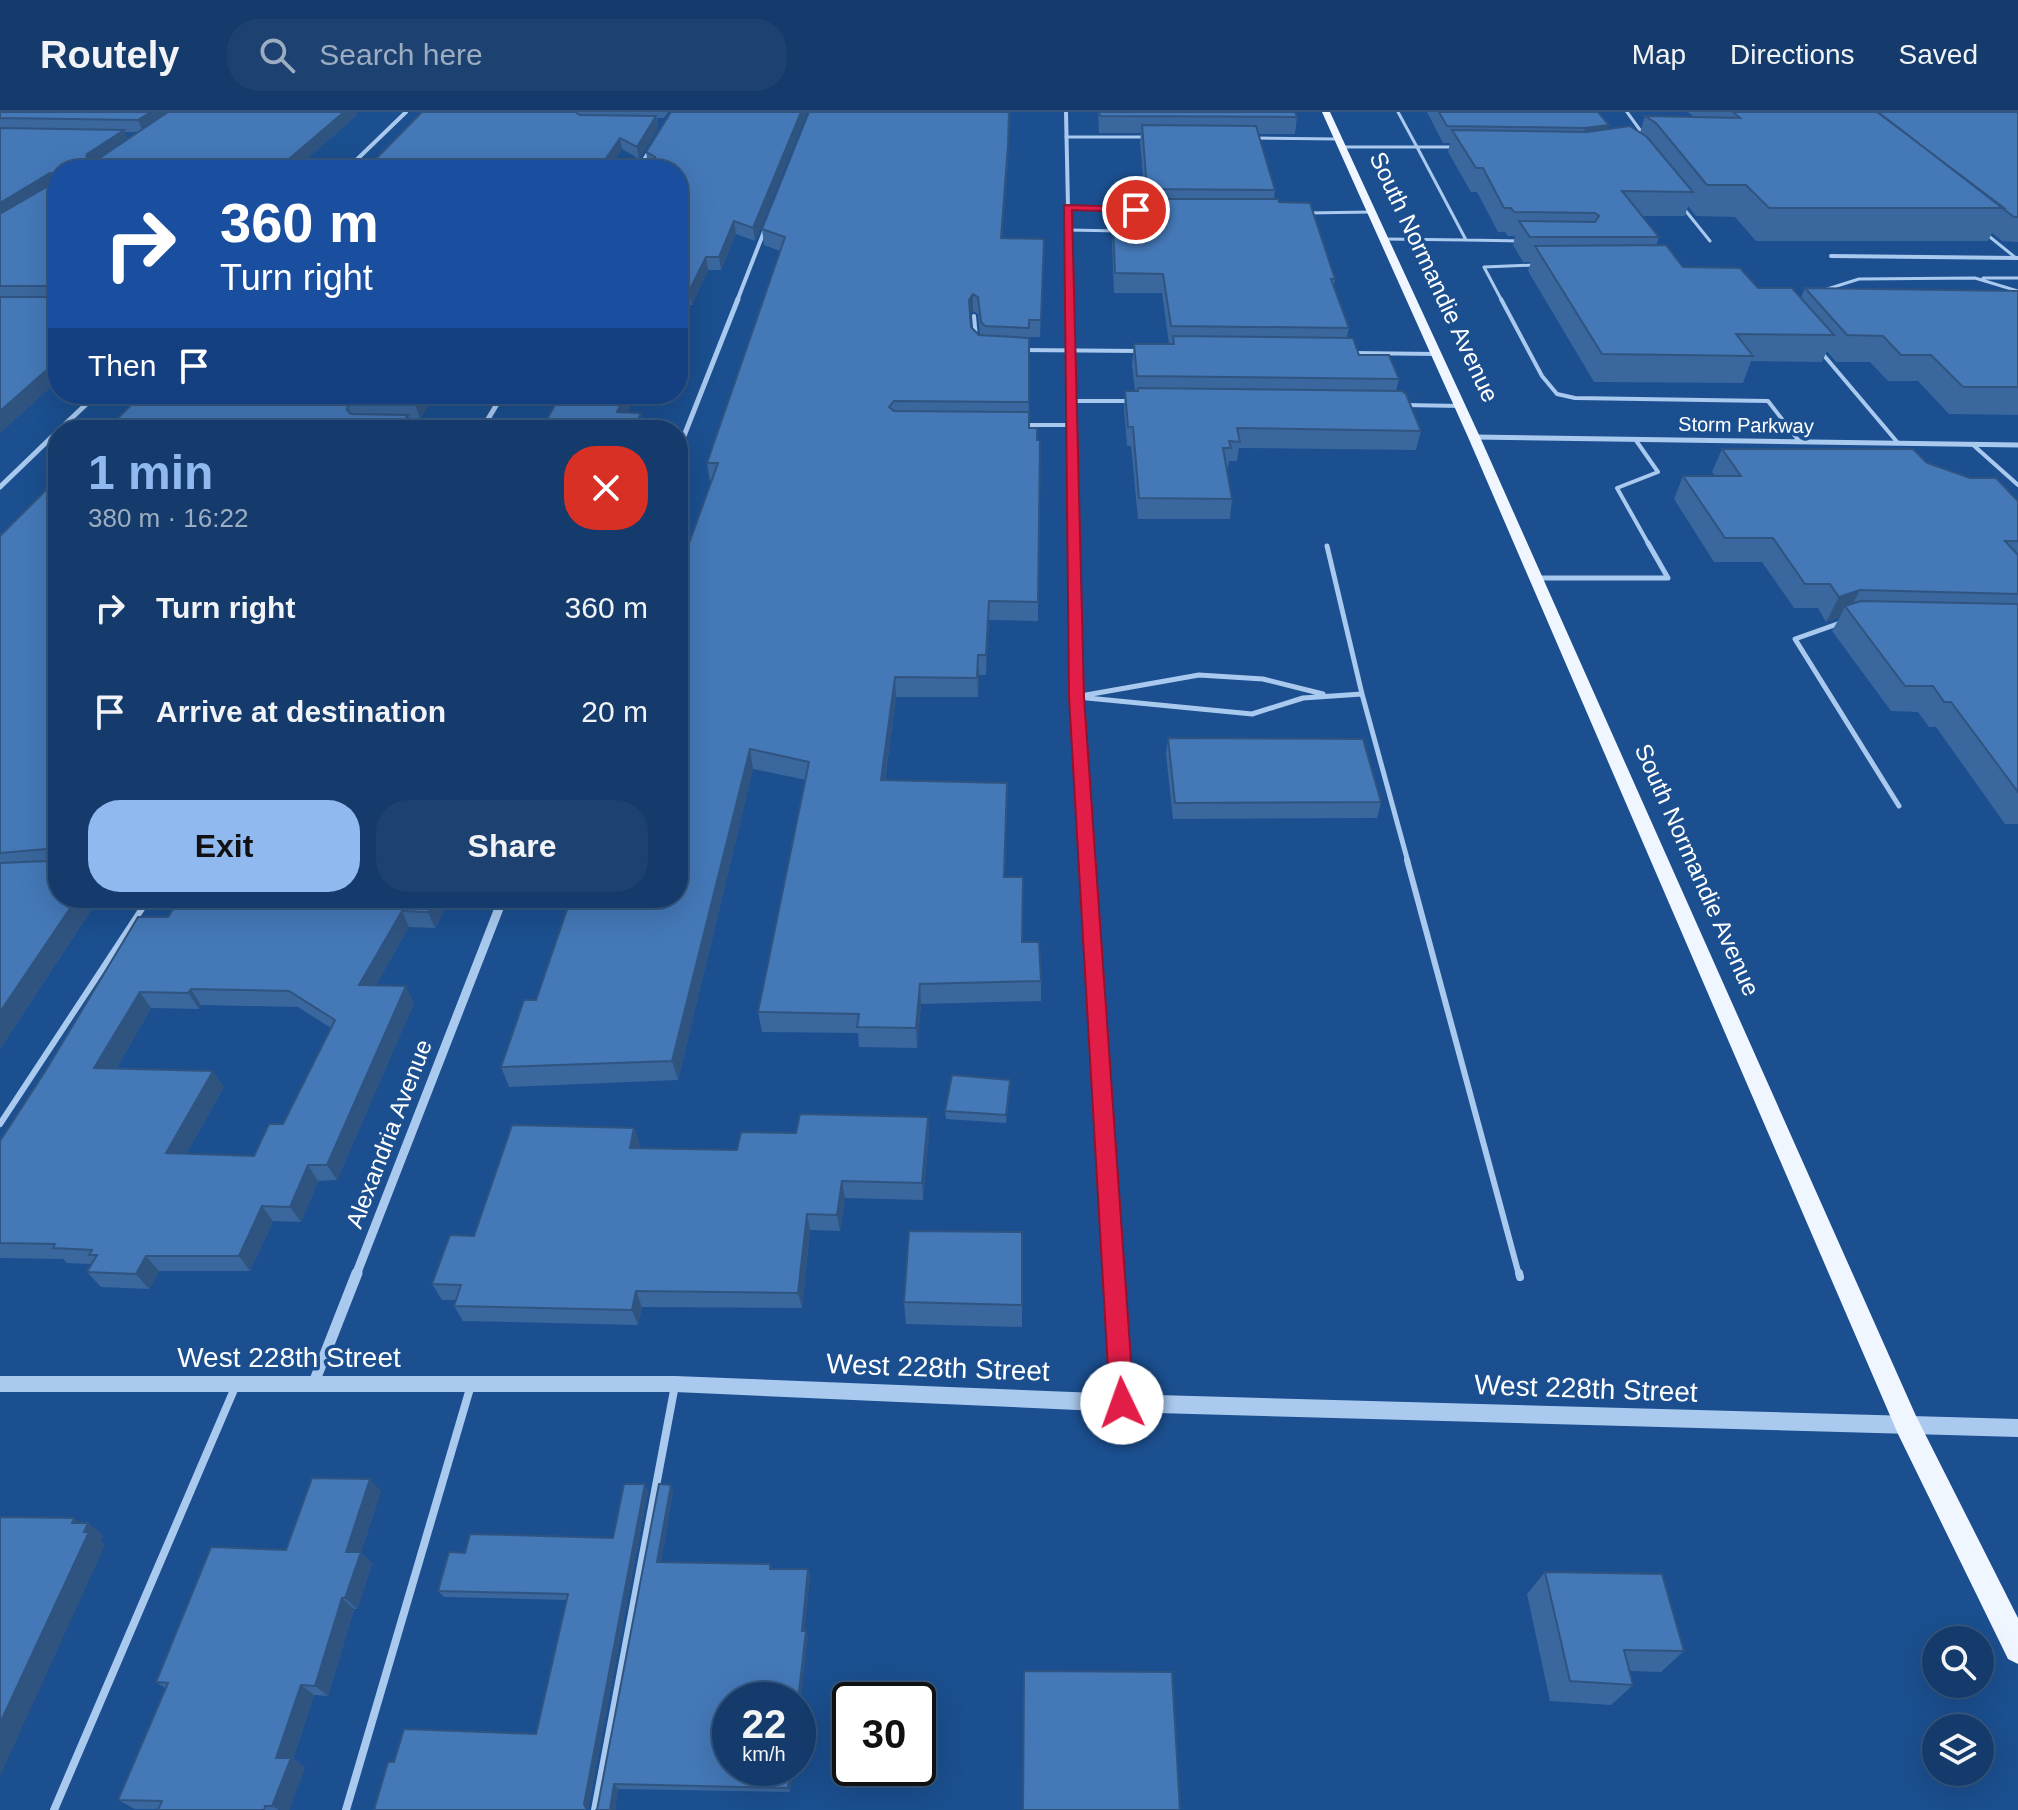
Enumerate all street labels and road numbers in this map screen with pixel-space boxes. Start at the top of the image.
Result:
street label: South Normandie Avenue [1365,147,1504,406]
street label: Storm Parkway [1678,413,1814,437]
street label: South Normandie Avenue [1630,740,1765,1000]
street label: Alexandria Avenue [340,1036,437,1232]
street label: West 228th Street [177,1342,401,1373]
street label: West 228th Street [826,1348,1050,1387]
street label: West 228th Street [1474,1369,1698,1408]

